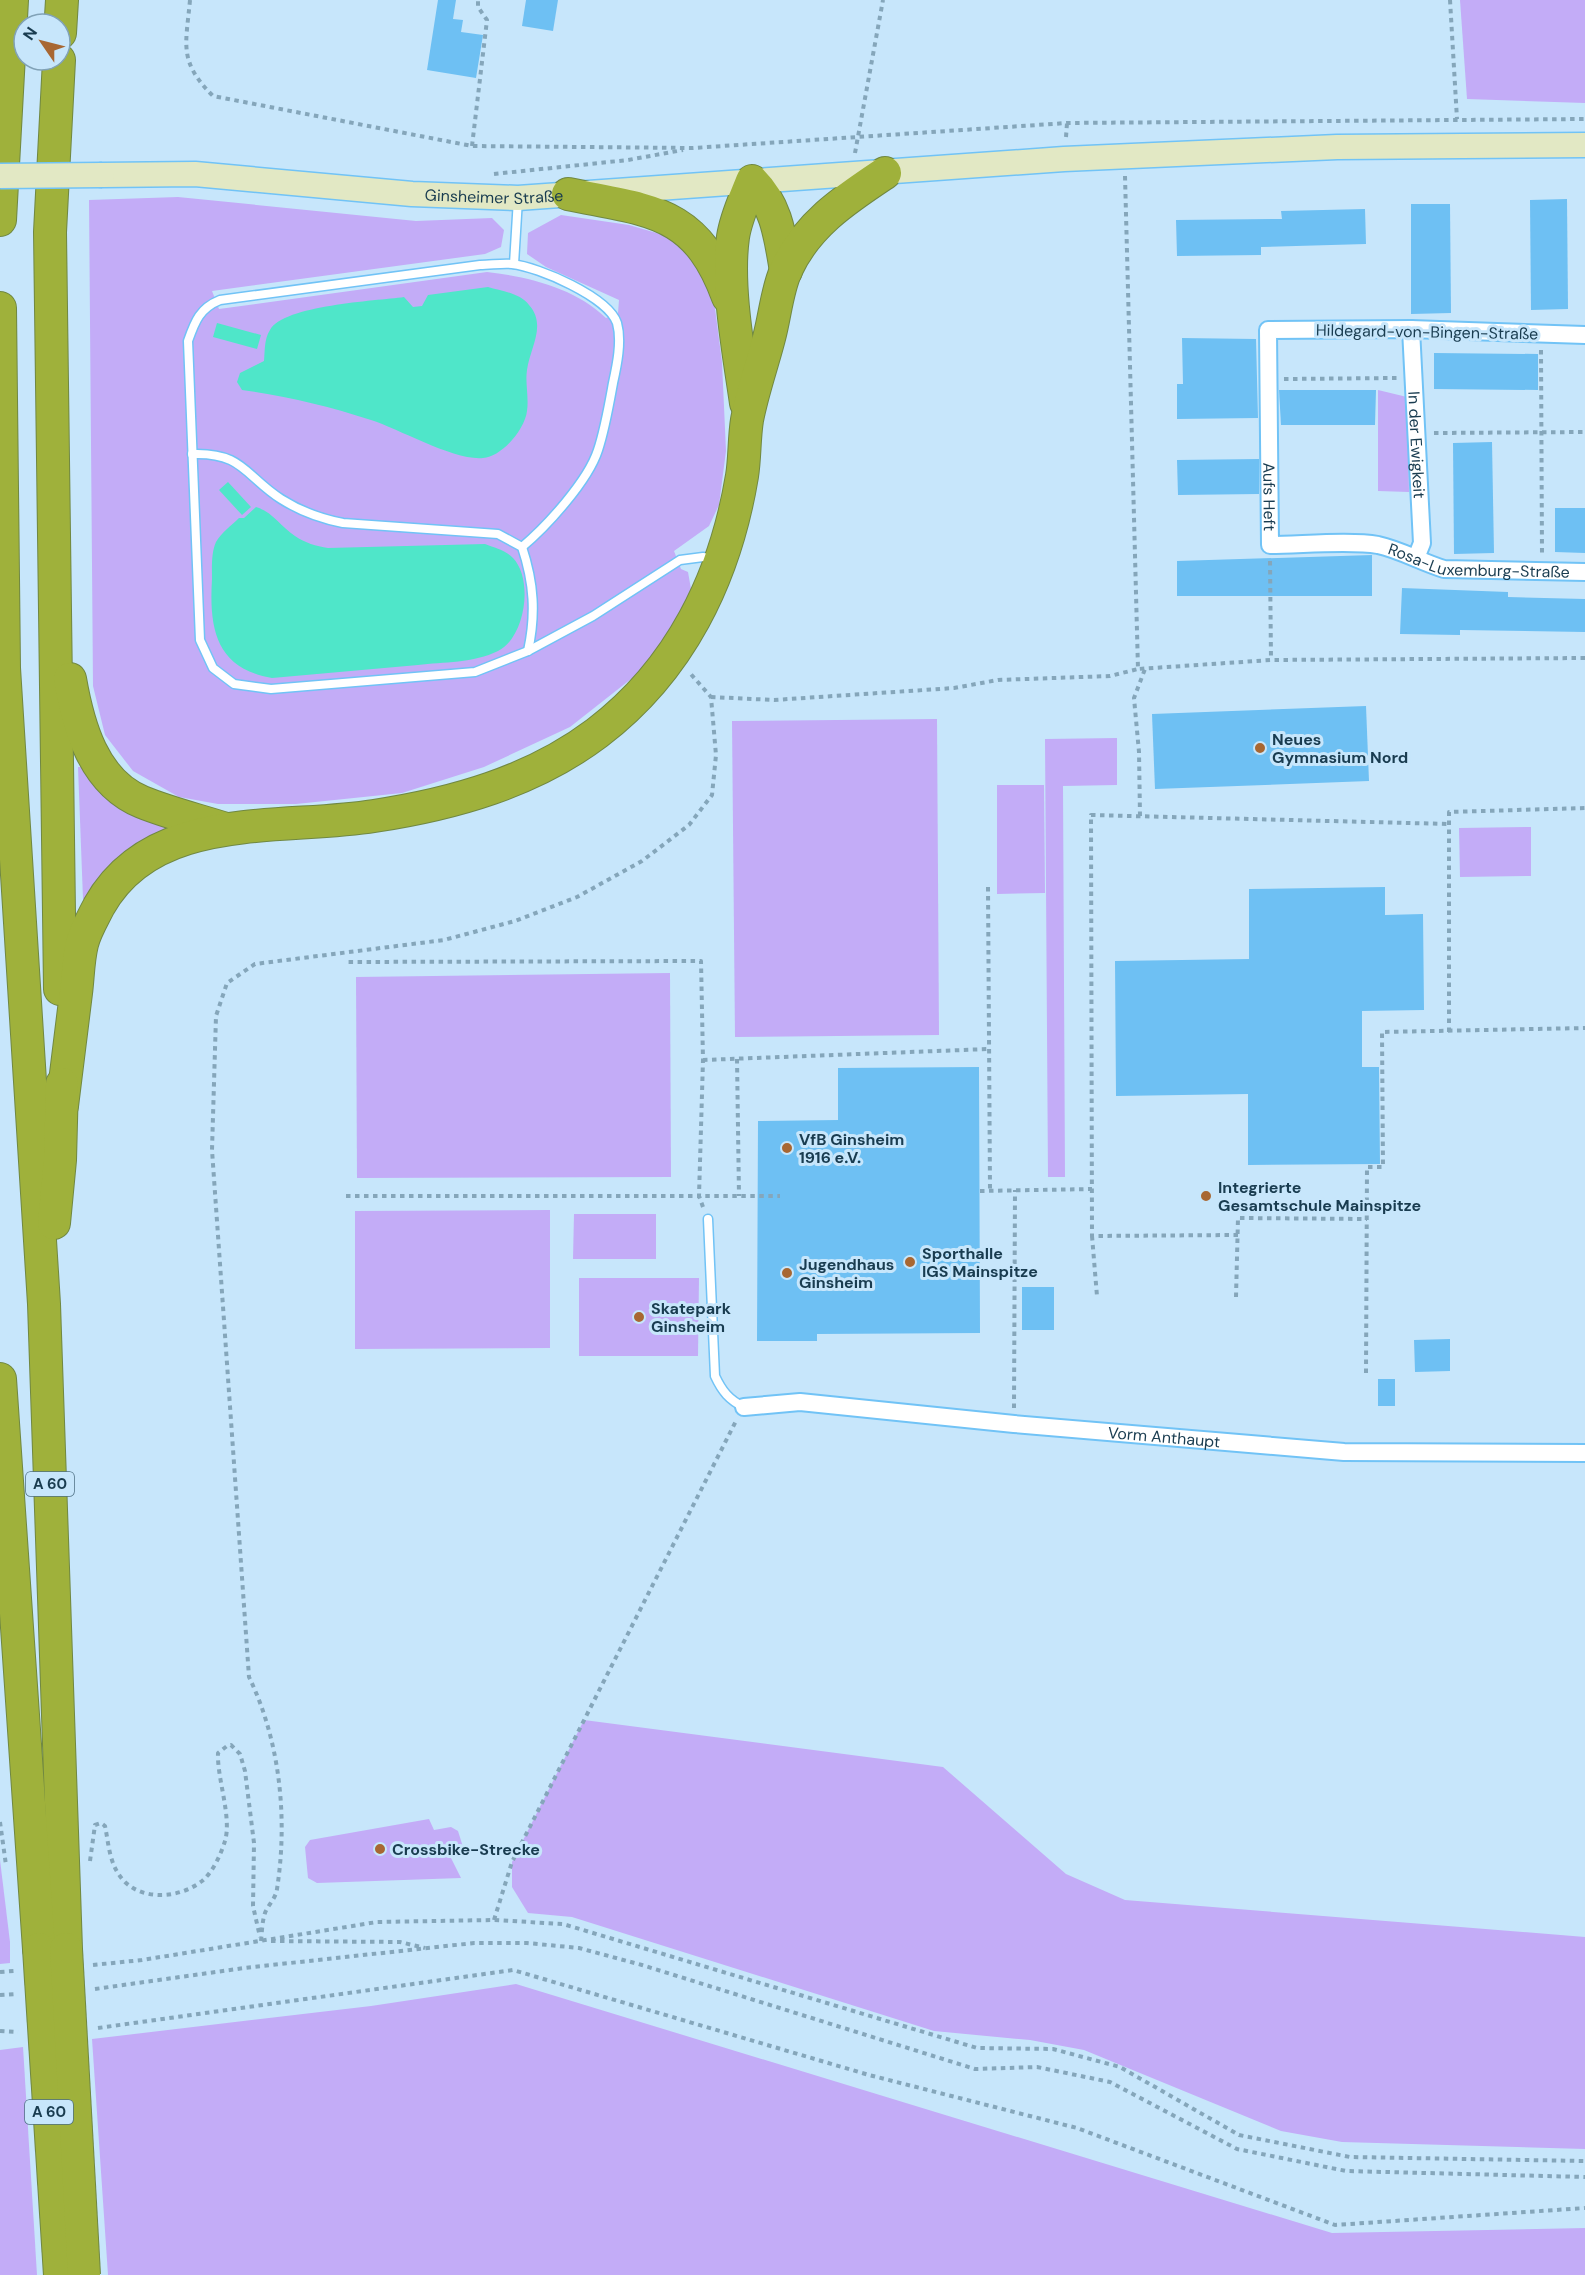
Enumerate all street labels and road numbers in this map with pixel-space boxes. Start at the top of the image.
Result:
street label: Ginsheimer Straße [424,184,564,209]
street label: Hildegard-von-Bingen-Straße [1316,320,1538,344]
street label: In der Ewigkeit [1404,391,1430,499]
street label: Aufs Heft [1259,462,1280,531]
street label: Rosa-Luxemburg-Straße [1386,538,1570,582]
street label: Vorm Anthaupt [1107,1422,1221,1452]
road number: A 60 [26,1472,74,1496]
road number: A 60 [25,2100,73,2124]

